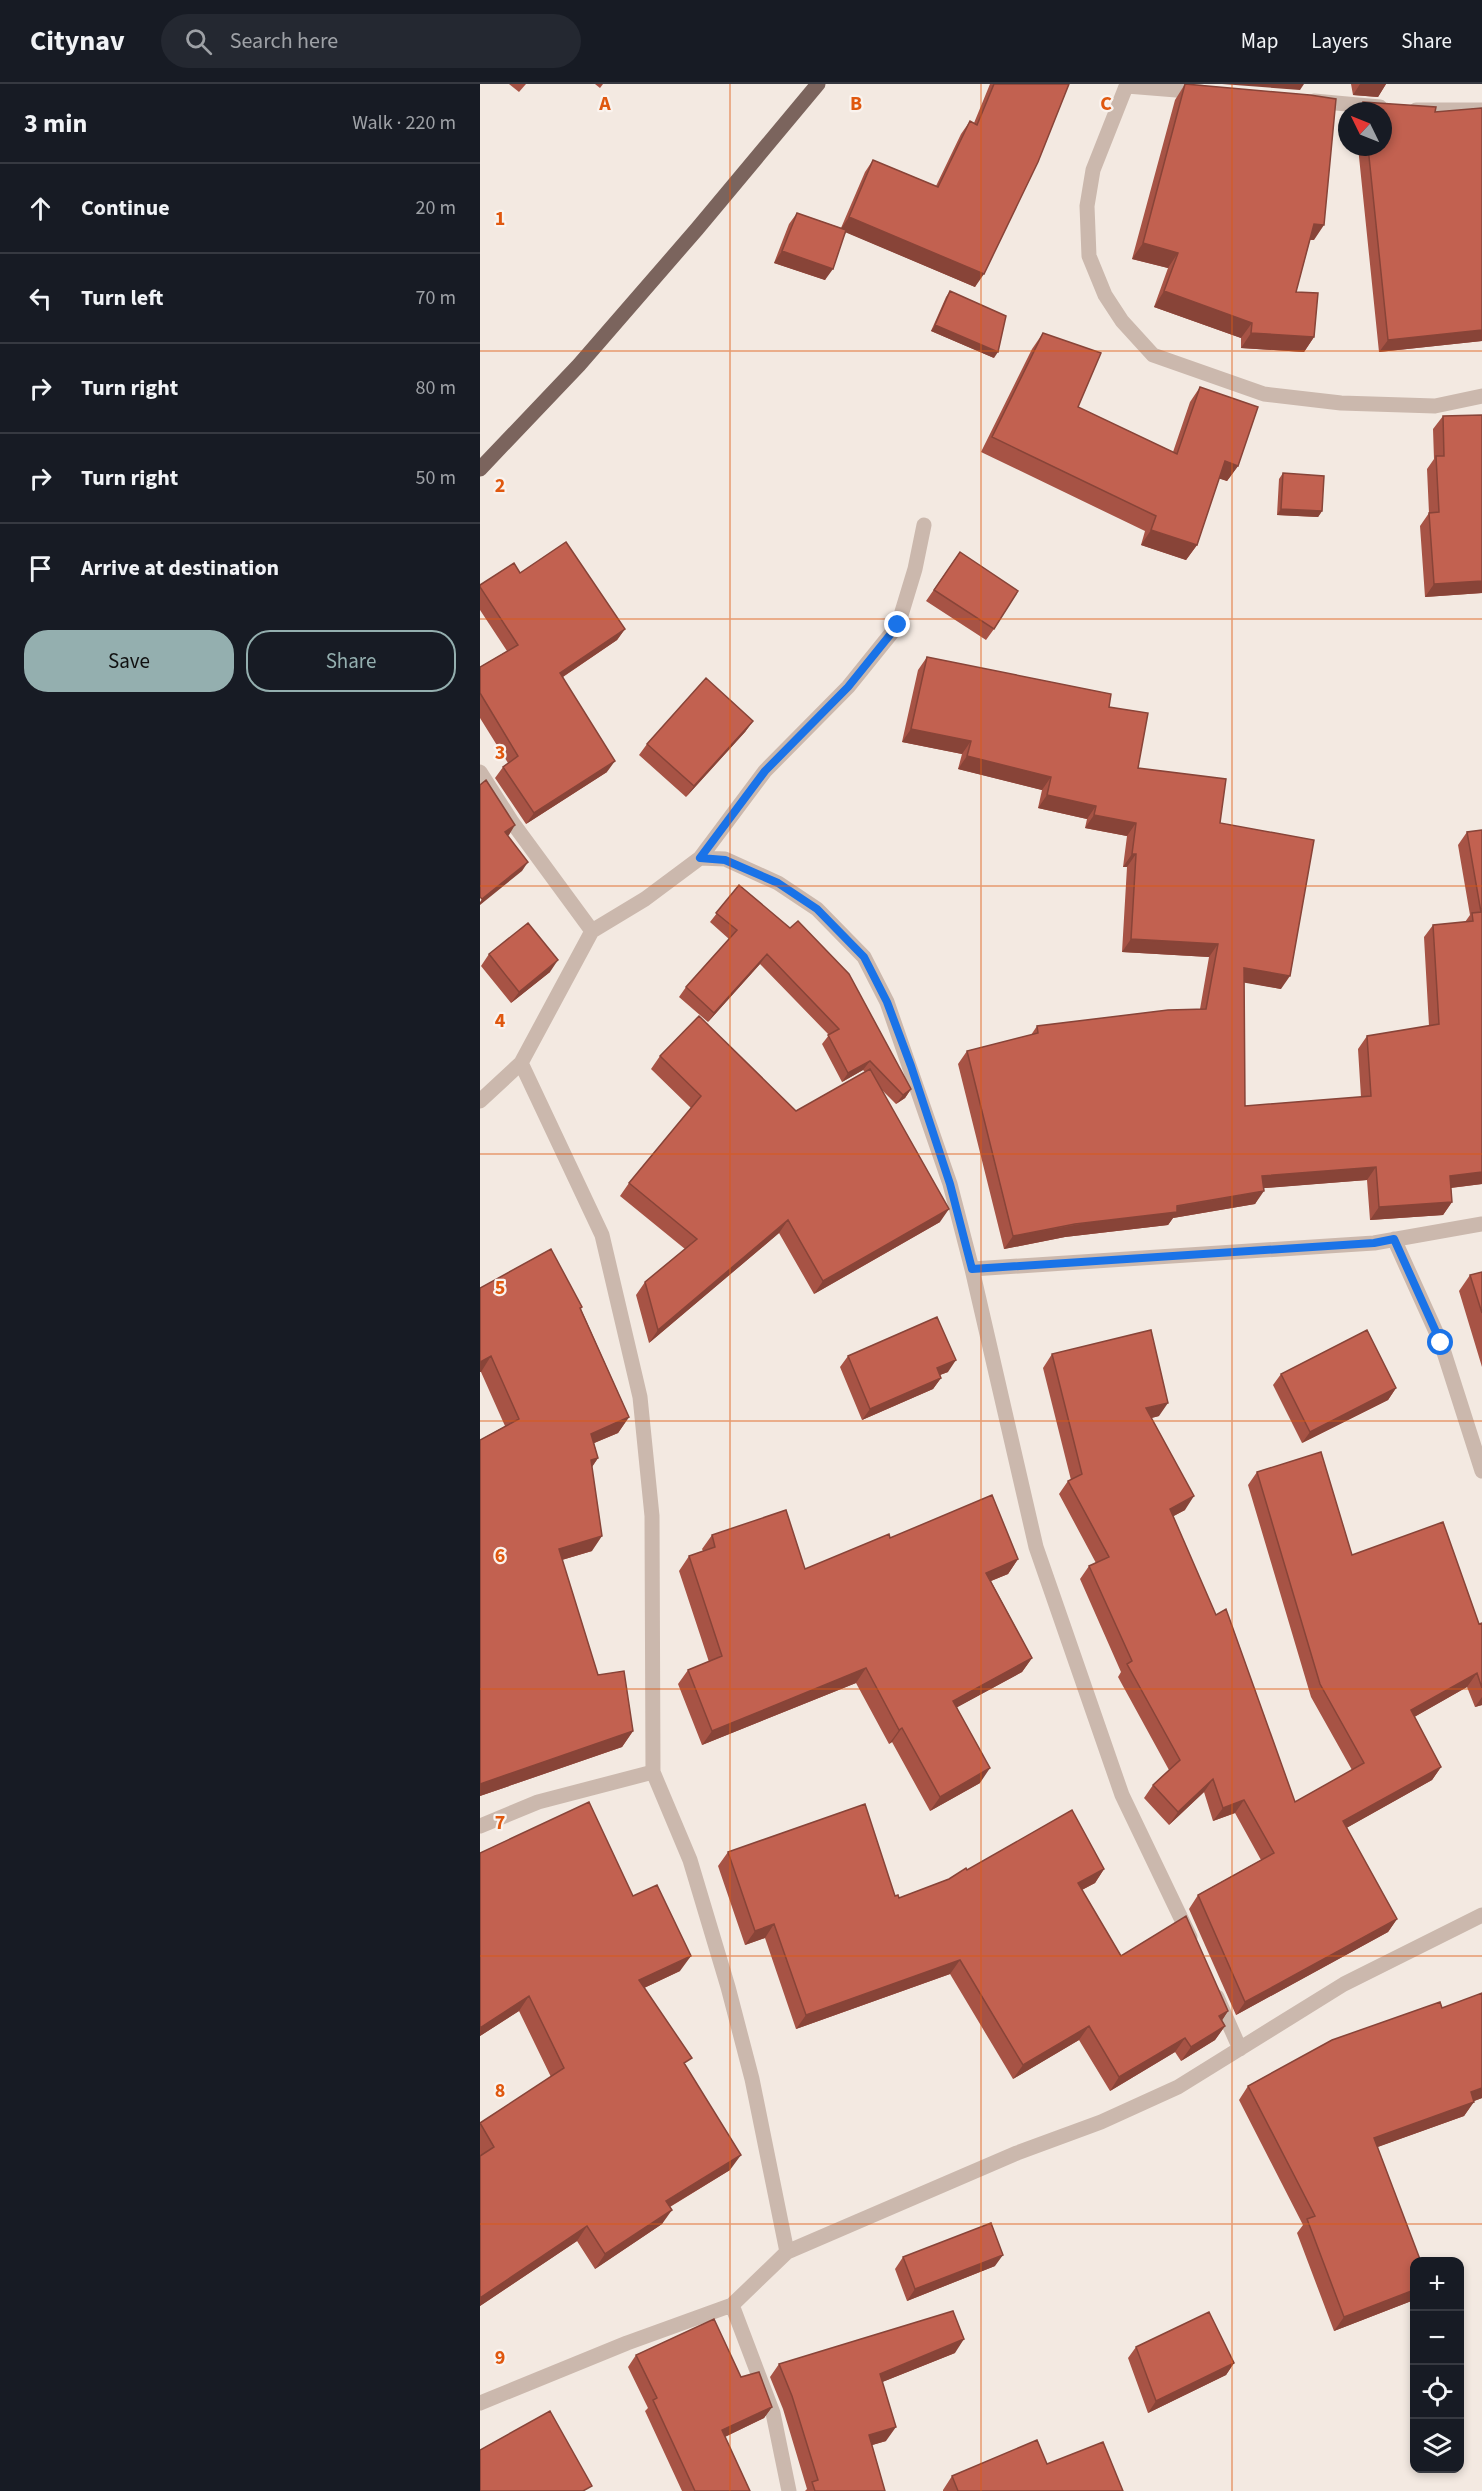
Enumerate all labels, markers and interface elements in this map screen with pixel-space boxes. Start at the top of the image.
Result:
search box [161,14,581,68]
text: Citynav [30,21,125,61]
icon: search [182,25,215,58]
text: Search here [230,25,338,57]
text: Map [1241,26,1278,56]
text: Layers [1311,26,1368,56]
text: Share [1401,26,1452,56]
text: A [598,90,611,118]
text: B [850,90,862,118]
text: C [1100,90,1112,118]
north arrow [1338,102,1392,156]
text: 3 min [24,105,87,142]
text: Walk · 220 m [352,109,456,137]
icon: ahead [24,192,57,225]
text: Continue [81,192,170,224]
text: 20 m [416,194,456,222]
text: 1 [495,205,505,233]
icon: left [24,282,57,315]
text: Turn left [81,282,163,314]
text: 70 m [416,284,456,312]
icon: right [24,372,57,405]
text: Turn right [81,372,178,404]
text: 80 m [416,374,456,402]
icon: right [24,462,57,495]
text: Turn right [81,462,178,494]
text: 50 m [416,464,456,492]
text: 2 [495,472,505,500]
icon: arrive [24,552,57,585]
text: Arrive at destination [81,552,279,584]
route end [884,611,910,637]
button: Save [24,630,234,692]
button: Share [246,630,456,692]
text: 3 [495,739,505,767]
text: 4 [495,1007,506,1035]
text: 5 [495,1274,505,1302]
route start [1427,1329,1453,1355]
text: 6 [495,1542,505,1570]
text: 7 [495,1809,505,1837]
text: 8 [495,2077,505,2105]
map controls [1410,2257,1464,2473]
button: + [1410,2257,1464,2311]
button: − [1410,2311,1464,2365]
text: 9 [495,2344,505,2372]
button: locate [1410,2365,1464,2419]
button: layers [1410,2419,1464,2473]

